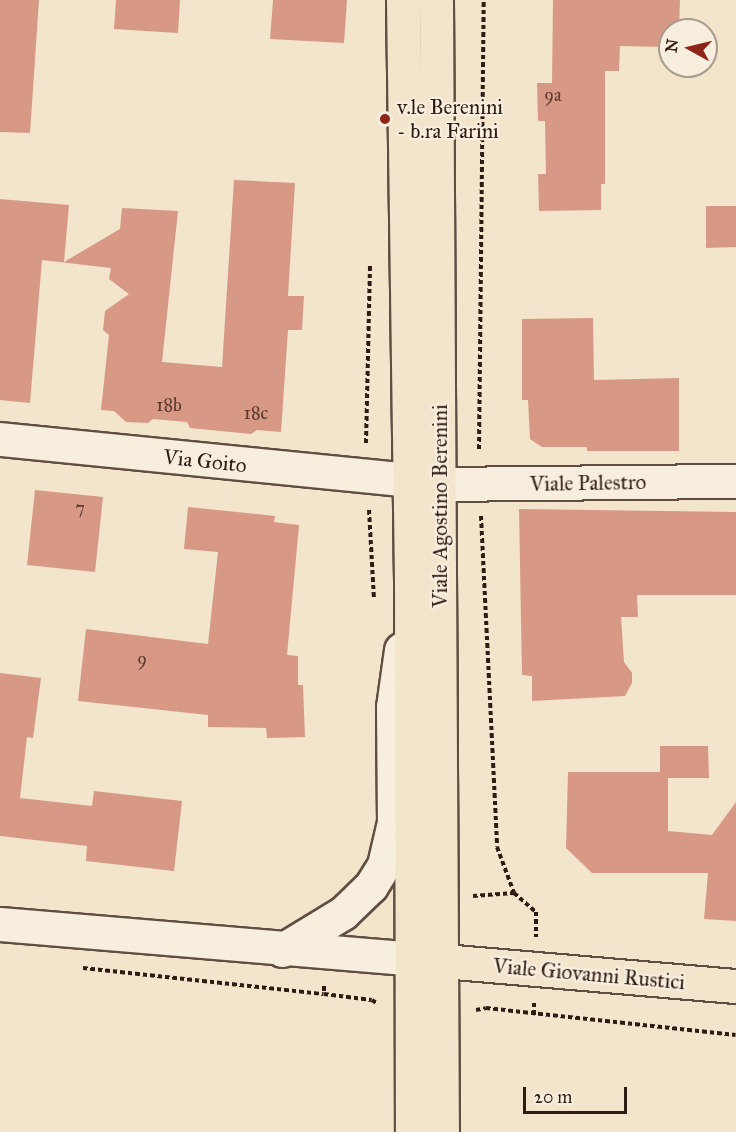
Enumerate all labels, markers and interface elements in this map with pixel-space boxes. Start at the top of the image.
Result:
north arrow [658,18,718,78]
text: N [661,38,682,54]
house number: 9a [544,84,562,106]
place label: v.le Berenini - b.ra Farini [397,94,503,144]
marker: v.le Berenini - b.ra Farini [378,112,392,126]
house number: 18b [156,394,182,416]
house number: 18c [244,402,268,424]
street label: Viale Agostino Berenini [427,404,453,608]
street label: Via Goito [162,444,248,478]
street label: Viale Palestro [530,469,646,497]
house number: 7 [75,497,85,519]
house number: 9 [137,648,147,670]
street label: Viale Giovanni Rustici [492,953,686,995]
scale bar [526,1075,630,1113]
text: 20 m [534,1086,572,1108]

